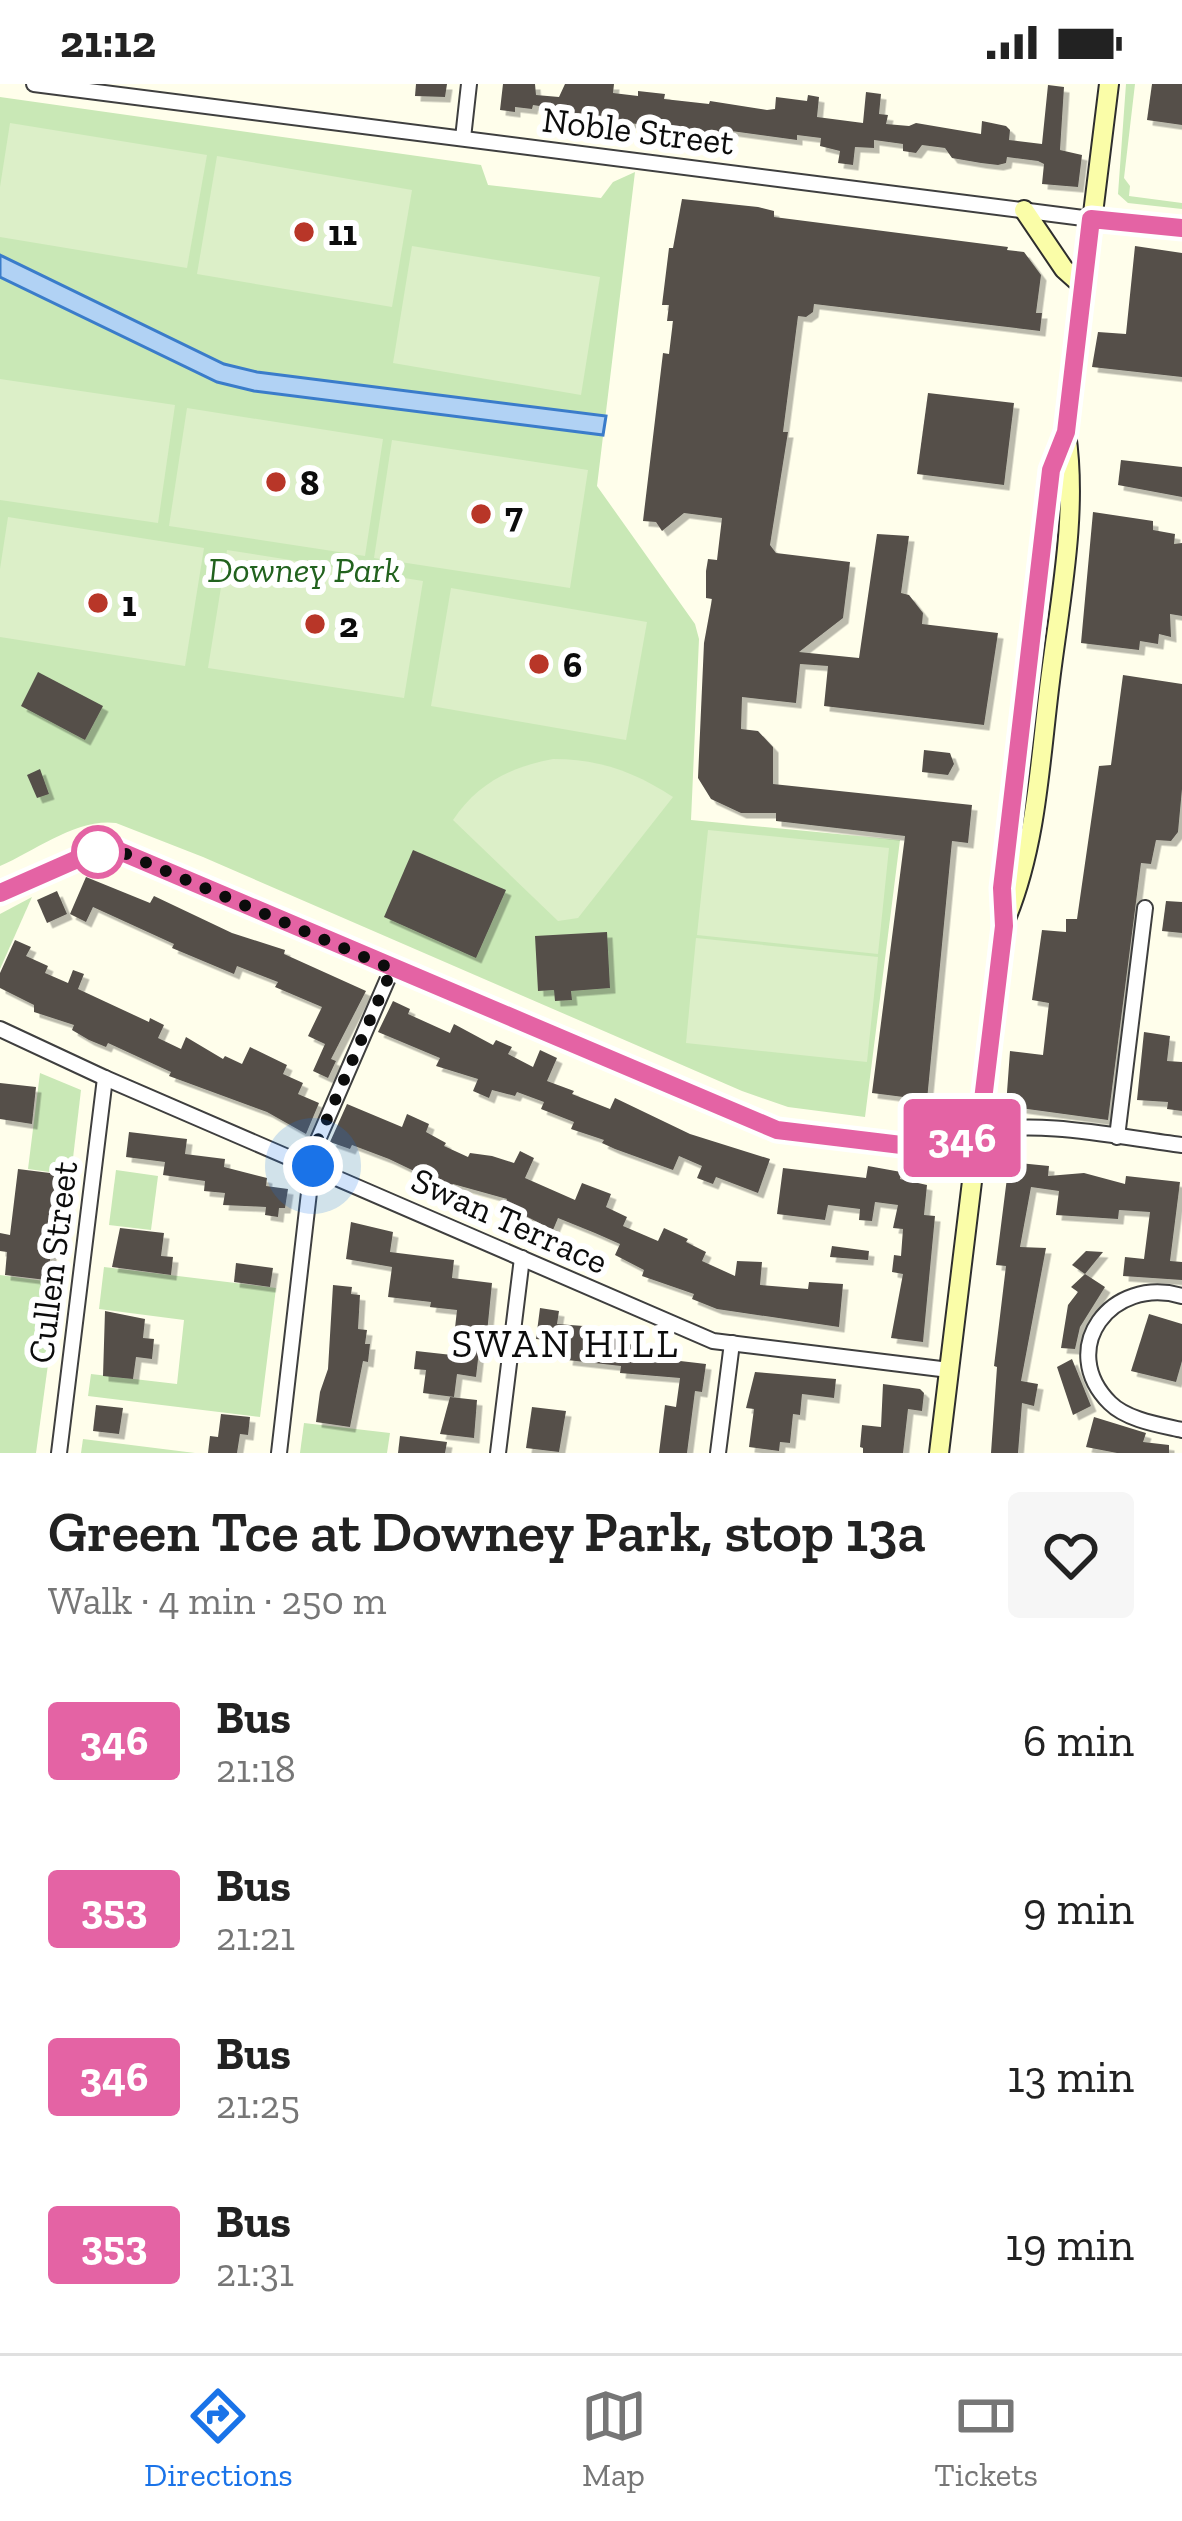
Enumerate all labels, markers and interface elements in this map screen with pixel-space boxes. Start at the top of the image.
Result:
text: 21:12 [60,15,156,69]
street label: Noble Street [540,97,737,164]
place label: 11 [328,211,357,254]
marker: 11 [291,219,317,245]
place label: 8 [300,461,319,504]
marker: 8 [263,469,289,495]
place label: 7 [505,493,523,536]
marker: 7 [468,501,494,527]
park label: Downey Park [208,548,400,591]
place label: 1 [122,582,137,625]
marker: 1 [85,590,111,616]
place label: 2 [339,603,358,646]
marker: 2 [302,611,328,637]
place label: 6 [563,643,582,686]
marker: 6 [526,651,552,677]
unlabelled marker [73,827,123,877]
line badge: 346 [893,1099,1031,1177]
text: 346 [928,1112,996,1163]
your location [283,1136,343,1196]
street label: Cullen Street [19,1158,86,1366]
street label: Swan Terrace [405,1158,615,1283]
district label: SWAN HILL [451,1320,681,1367]
button: heart [1008,1492,1134,1618]
text: Green Tce at Downey Park, stop 13a [48,1497,926,1566]
text: Walk · 4 min · 250 m [48,1577,387,1624]
text: Bus [216,1691,291,1745]
text: 6 min [1023,1714,1134,1768]
text: 346 [80,1715,148,1766]
text: 21:18 [216,1745,296,1792]
text: Bus [216,1859,291,1913]
text: 9 min [1023,1882,1134,1936]
text: 353 [81,1883,147,1934]
text: 21:21 [216,1913,295,1960]
text: Bus [216,2027,291,2081]
text: 13 min [1007,2050,1134,2104]
text: 346 [80,2051,148,2102]
text: 21:25 [216,2081,300,2128]
text: Bus [216,2195,291,2249]
text: 19 min [1005,2218,1134,2272]
text: 353 [81,2219,147,2270]
text: 21:31 [216,2249,294,2296]
tab: Directions [144,2383,293,2494]
tab: Map [581,2383,647,2494]
tab: Tickets [934,2383,1038,2494]

